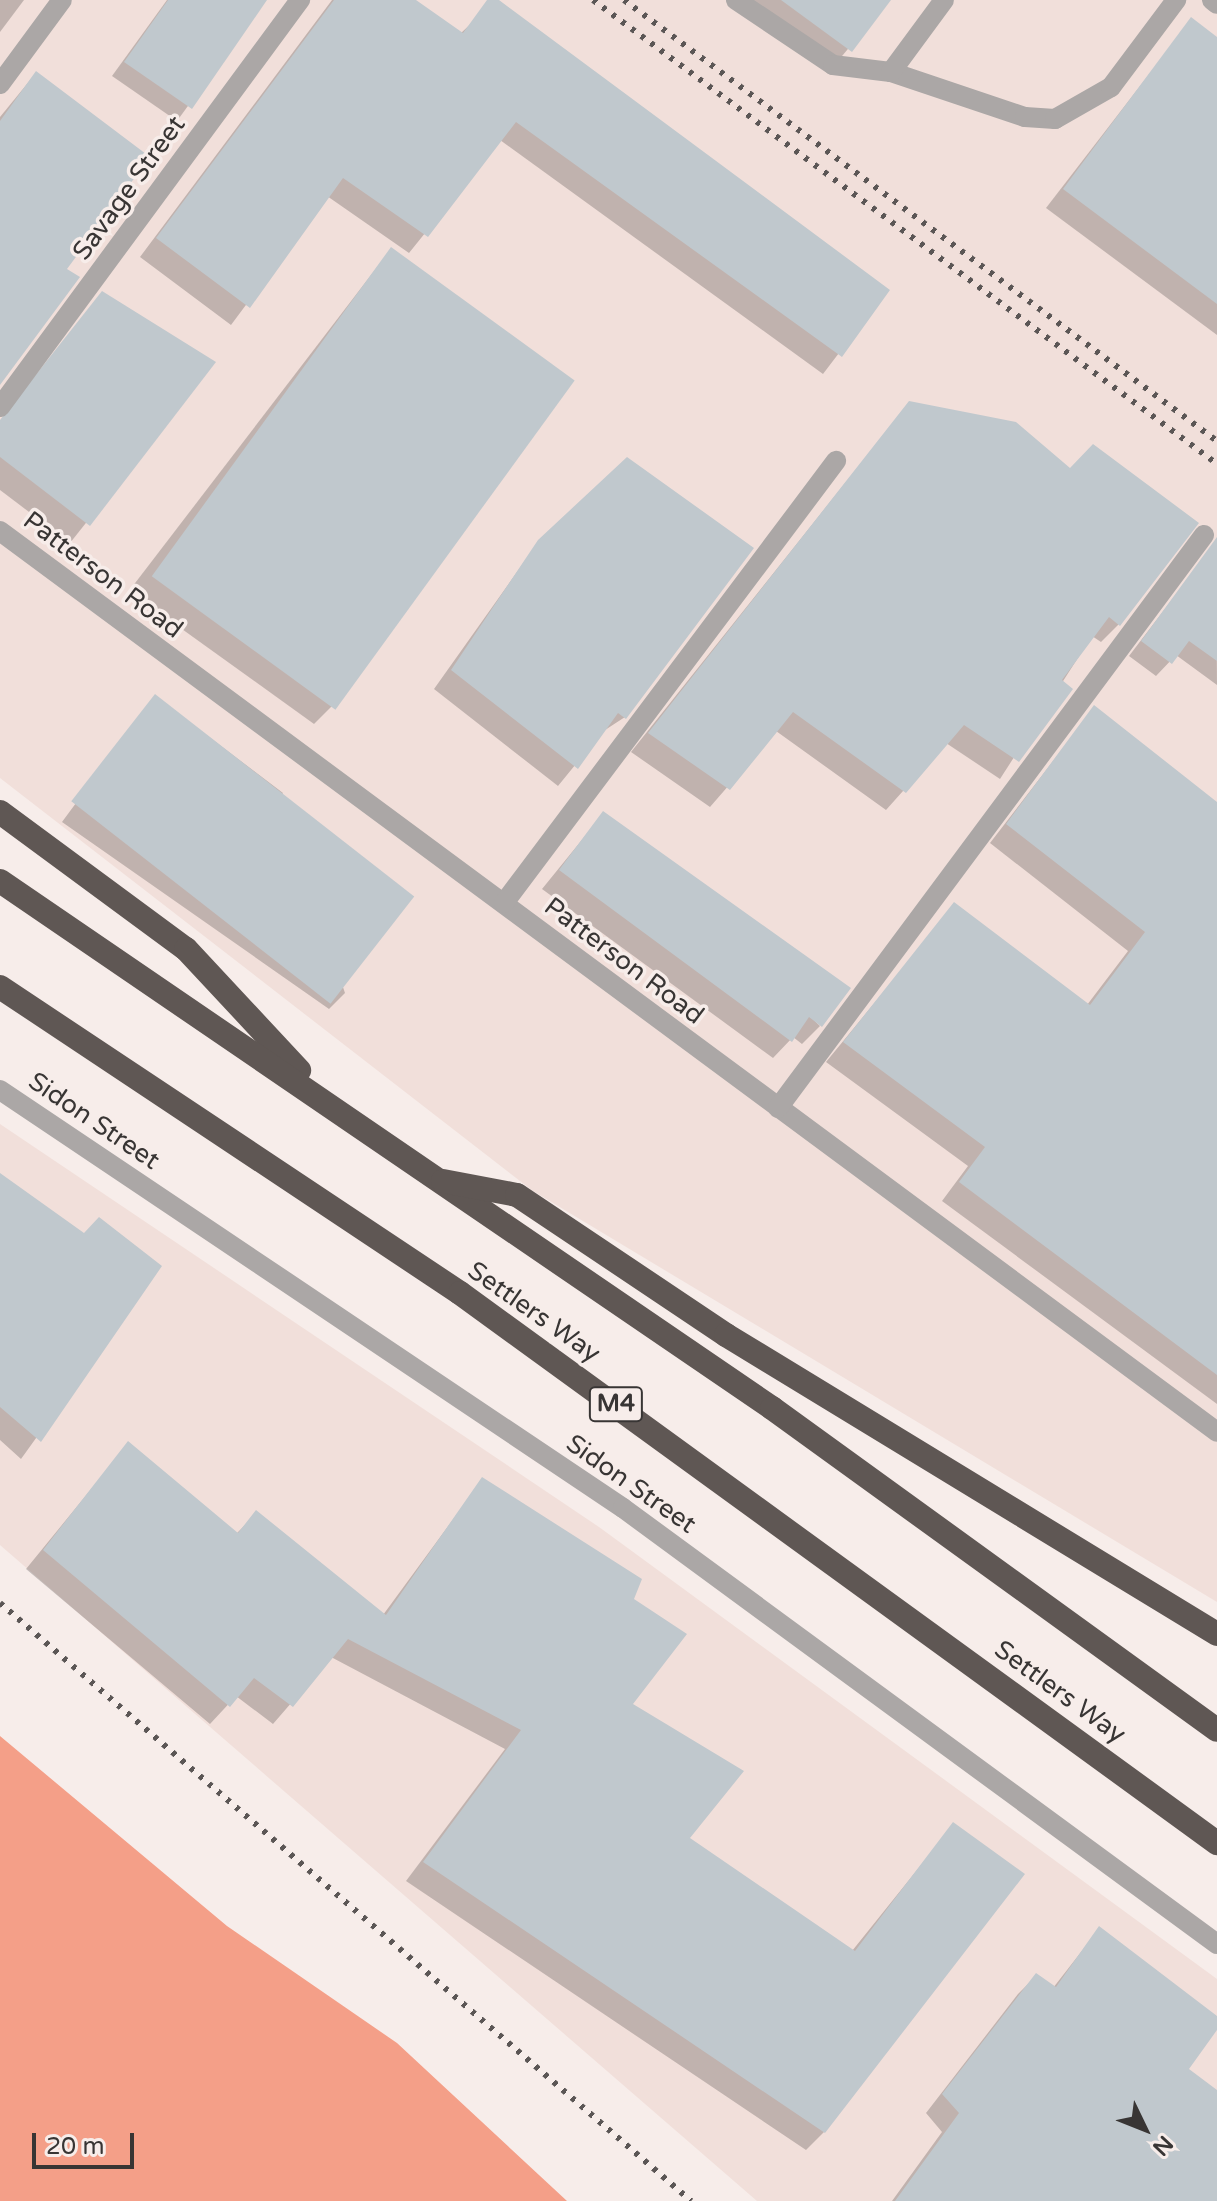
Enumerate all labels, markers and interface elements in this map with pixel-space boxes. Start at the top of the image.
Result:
street label: Savage Street [66,110,192,266]
street label: Patterson Road [17,505,189,645]
street label: Patterson Road [538,891,710,1031]
street label: Sidon Street [23,1066,165,1176]
street label: Settlers Way [462,1255,606,1369]
road number: M4 [588,1384,644,1424]
street label: Sidon Street [560,1428,702,1540]
street label: Settlers Way [988,1634,1132,1750]
north arrow [1105,2089,1185,2169]
scale bar [36,2117,138,2167]
text: N [1147,2130,1178,2161]
text: 20 m [46,2132,104,2161]

